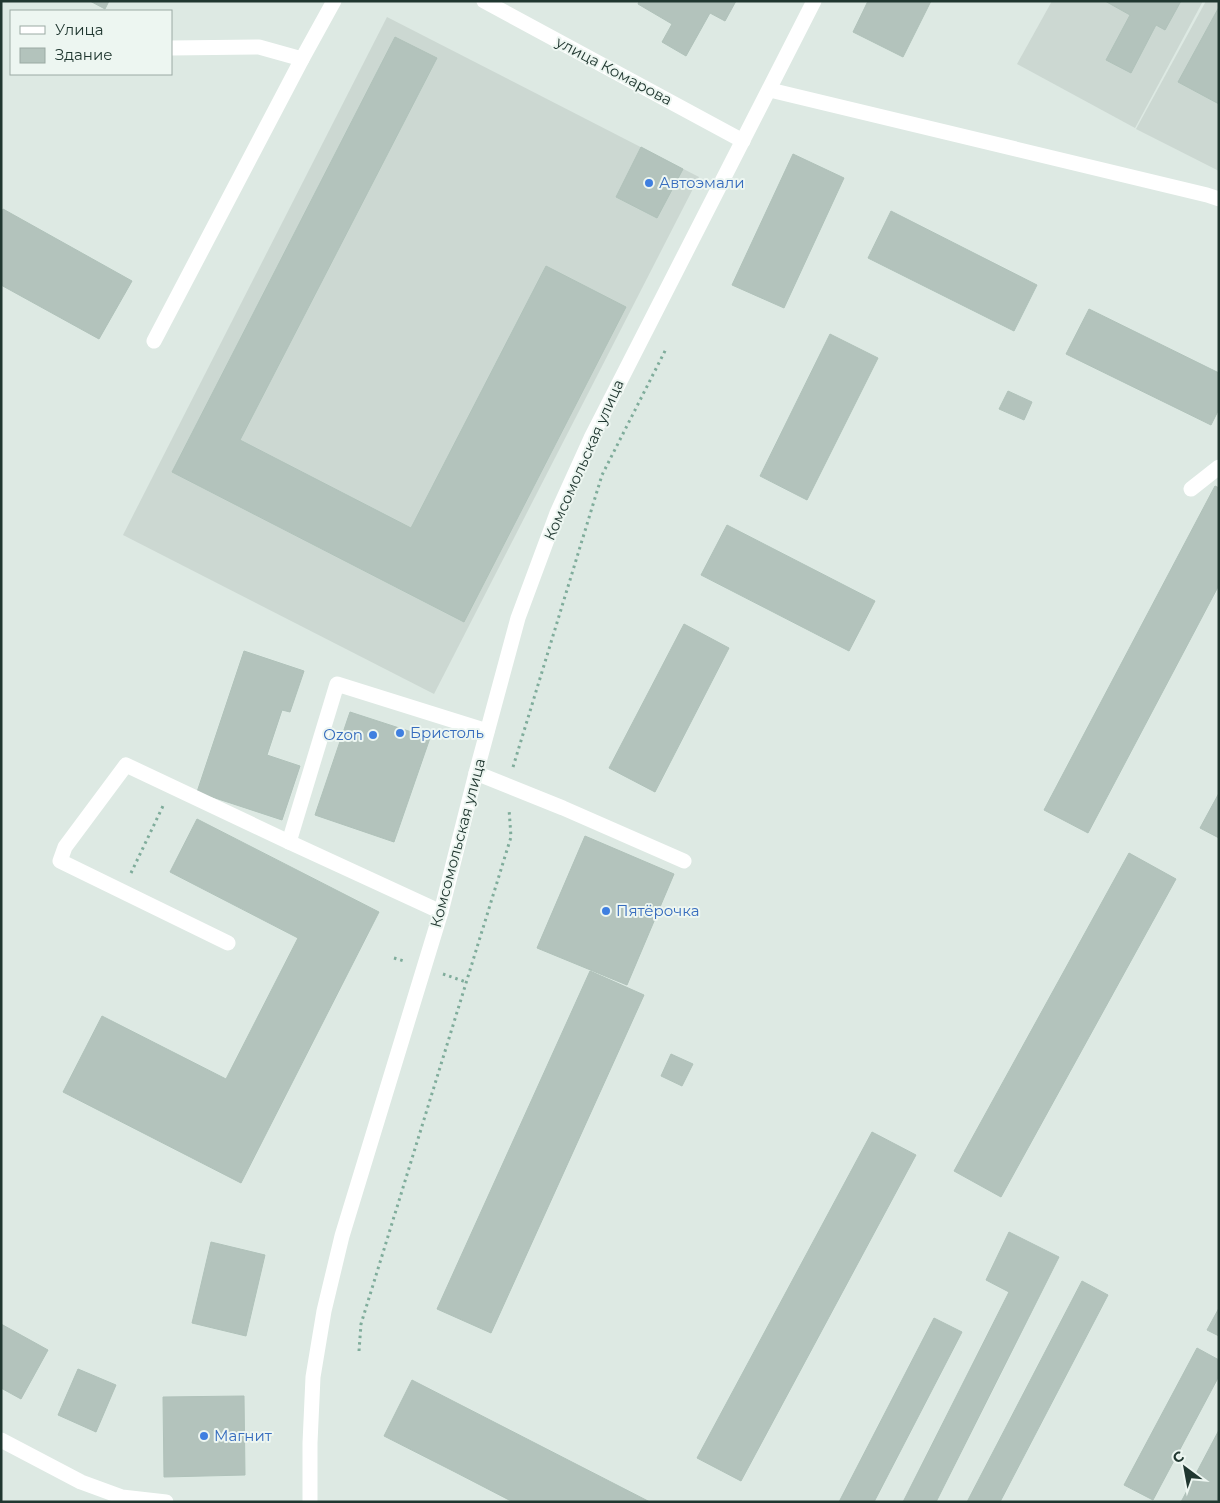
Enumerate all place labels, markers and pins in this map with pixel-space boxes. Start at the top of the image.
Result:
place label: Автоэмали [659,173,745,192]
marker: Автоэмали [643,177,655,189]
place label: Бристоль [410,723,484,742]
place label: Ozon [323,725,363,744]
marker: Бристоль [394,727,406,739]
marker: Ozon [367,729,379,741]
place label: Пятёрочка [616,901,700,920]
marker: Пятёрочка [600,905,612,917]
place label: Магнит [214,1426,273,1445]
marker: Магнит [198,1430,210,1442]

